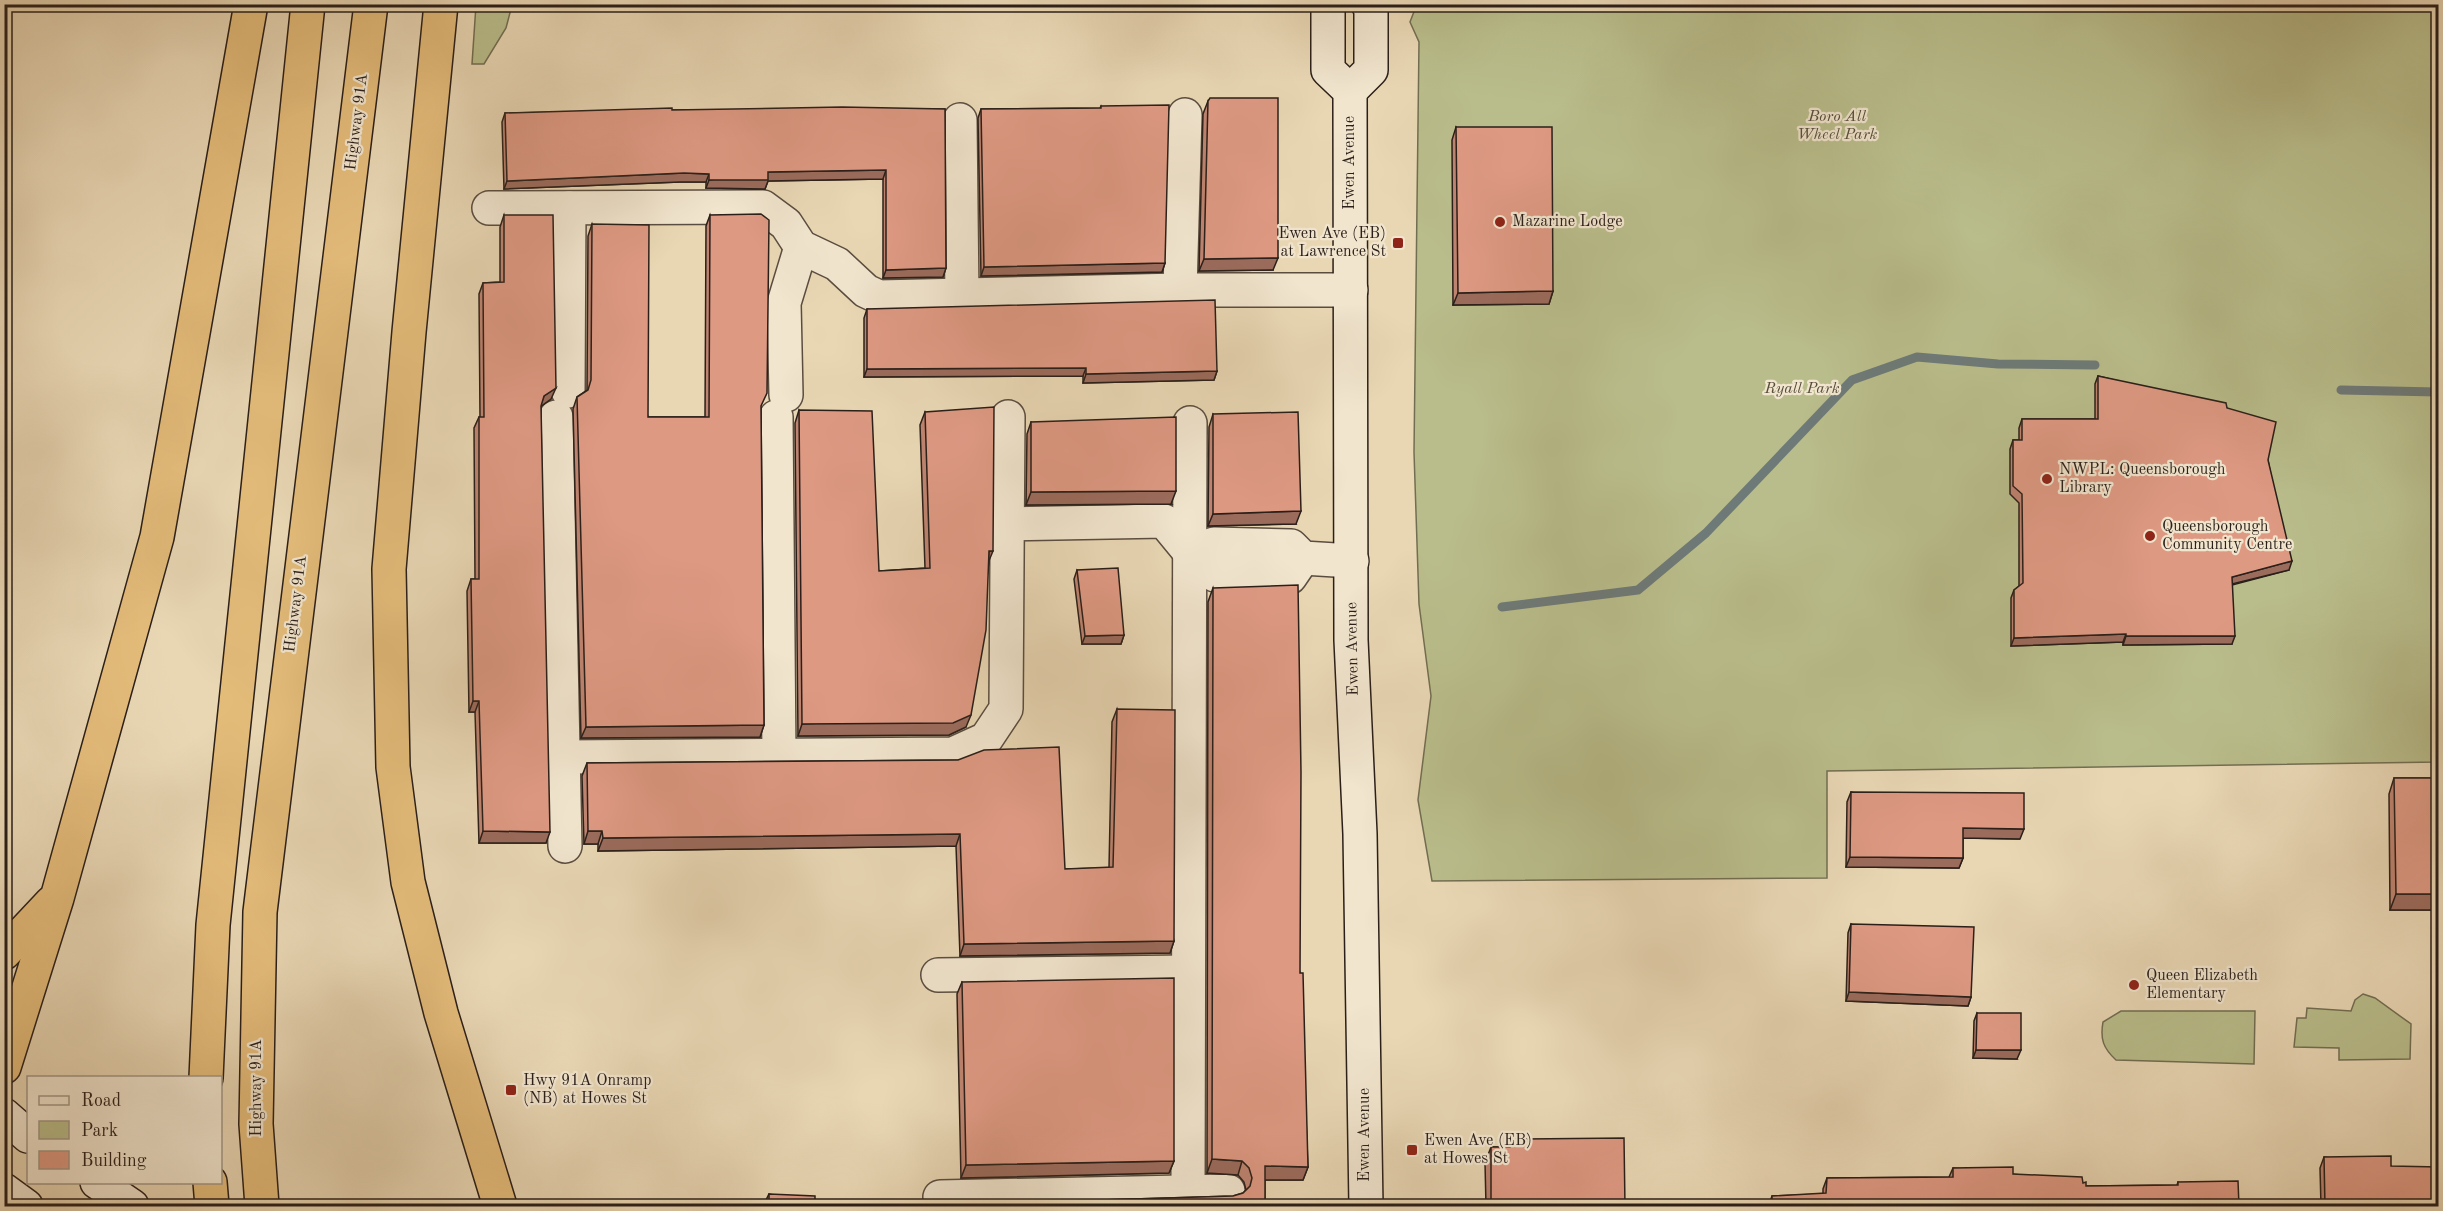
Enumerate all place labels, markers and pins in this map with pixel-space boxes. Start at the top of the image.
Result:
place label: Mazarine Lodge [1512,214,1623,230]
marker: Mazarine Lodge [1493,215,1507,229]
place label: Ewen Ave (EB) at Lawrence St [1278,225,1386,260]
marker: Ewen Ave (EB) at Lawrence St [1391,236,1405,250]
place label: NWPL: Queensborough Library [2059,462,2226,496]
marker: NWPL: Queensborough Library [2040,472,2054,486]
place label: Queensborough Community Centre [2162,519,2292,553]
marker: Queensborough Community Centre [2143,529,2157,543]
place label: Queen Elizabeth Elementary [2146,968,2258,1002]
marker: Queen Elizabeth Elementary [2127,978,2141,992]
place label: Hwy 91A Onramp (NB) at Howes St [523,1073,652,1107]
marker: Hwy 91A Onramp (NB) at Howes St [504,1083,518,1097]
place label: Ewen Ave (EB) at Howes St [1424,1132,1532,1167]
marker: Ewen Ave (EB) at Howes St [1405,1143,1419,1157]

